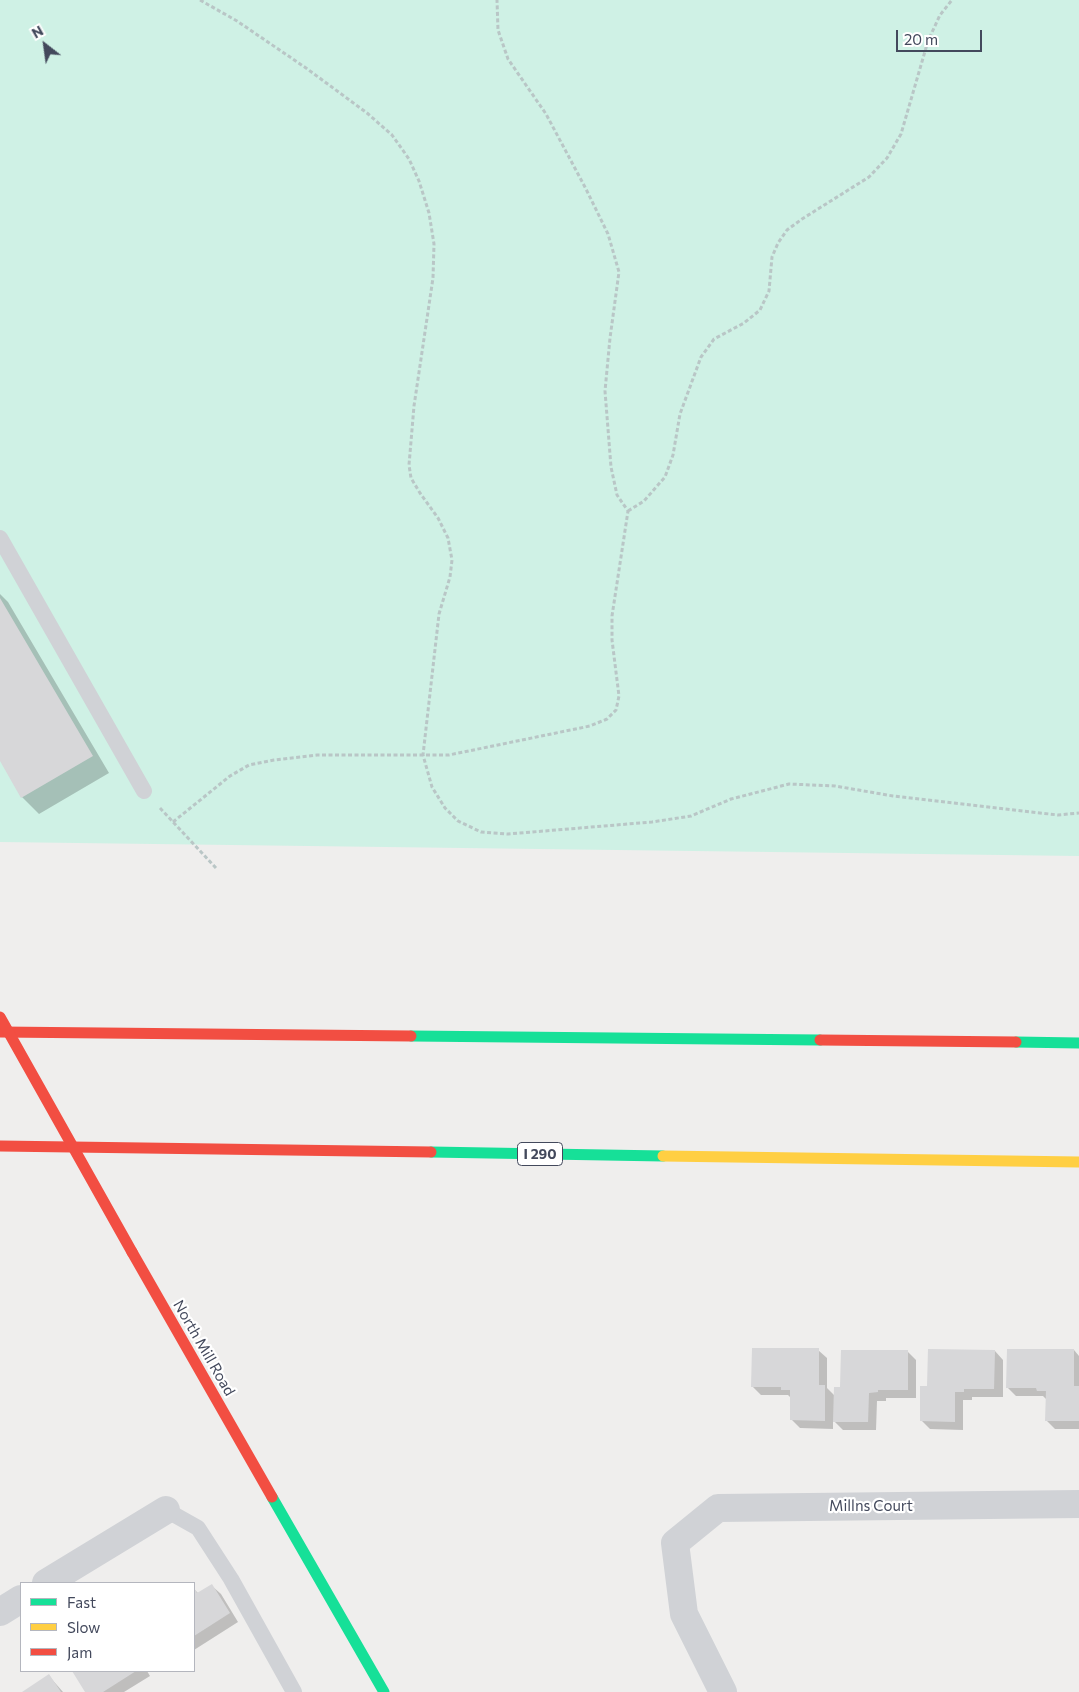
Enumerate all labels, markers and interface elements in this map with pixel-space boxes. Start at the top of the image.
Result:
north arrow [20,20,70,70]
scale bar [899,20,985,52]
text: N [28,22,46,42]
text: 20 m [904,30,938,48]
road number: I 290 [518,1142,562,1166]
street label: North Mill Road [169,1297,239,1399]
street label: Millns Court [829,1497,913,1515]
legend [20,1582,195,1672]
text: Fast [67,1593,96,1611]
text: Slow [67,1618,100,1636]
text: Jam [67,1643,92,1661]

